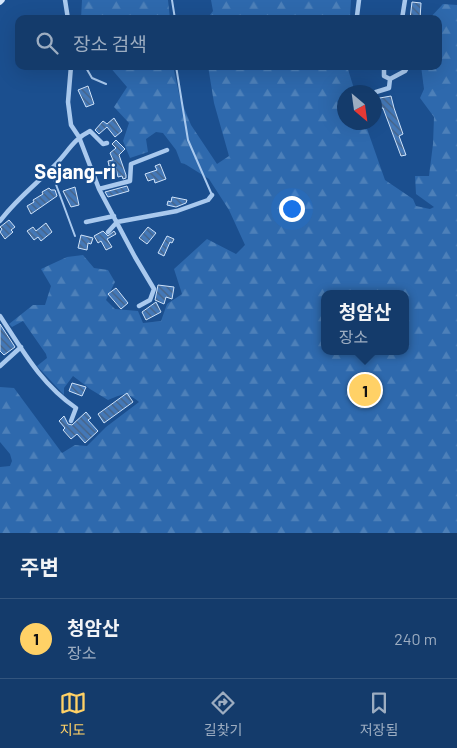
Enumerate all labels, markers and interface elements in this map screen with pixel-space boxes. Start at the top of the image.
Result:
search box [15,15,442,70]
icon: search [33,29,61,57]
text: 장소 검색 [73,32,147,55]
north arrow [337,85,382,130]
district label: Sejang-ri [34,159,116,183]
your location [279,196,305,222]
popup [321,290,409,355]
text: 청암산 [339,300,391,323]
text: 장소 [339,327,368,346]
pin: 1 [349,371,381,409]
text: 주변 [20,554,59,579]
text: 청암산 [67,616,119,639]
text: 1 [33,629,39,648]
text: 240 m [394,629,437,648]
text: 장소 [67,643,96,662]
tab: 지도 [59,689,87,739]
tab: 길찾기 [204,689,242,739]
tab: 저장됨 [360,689,398,739]

